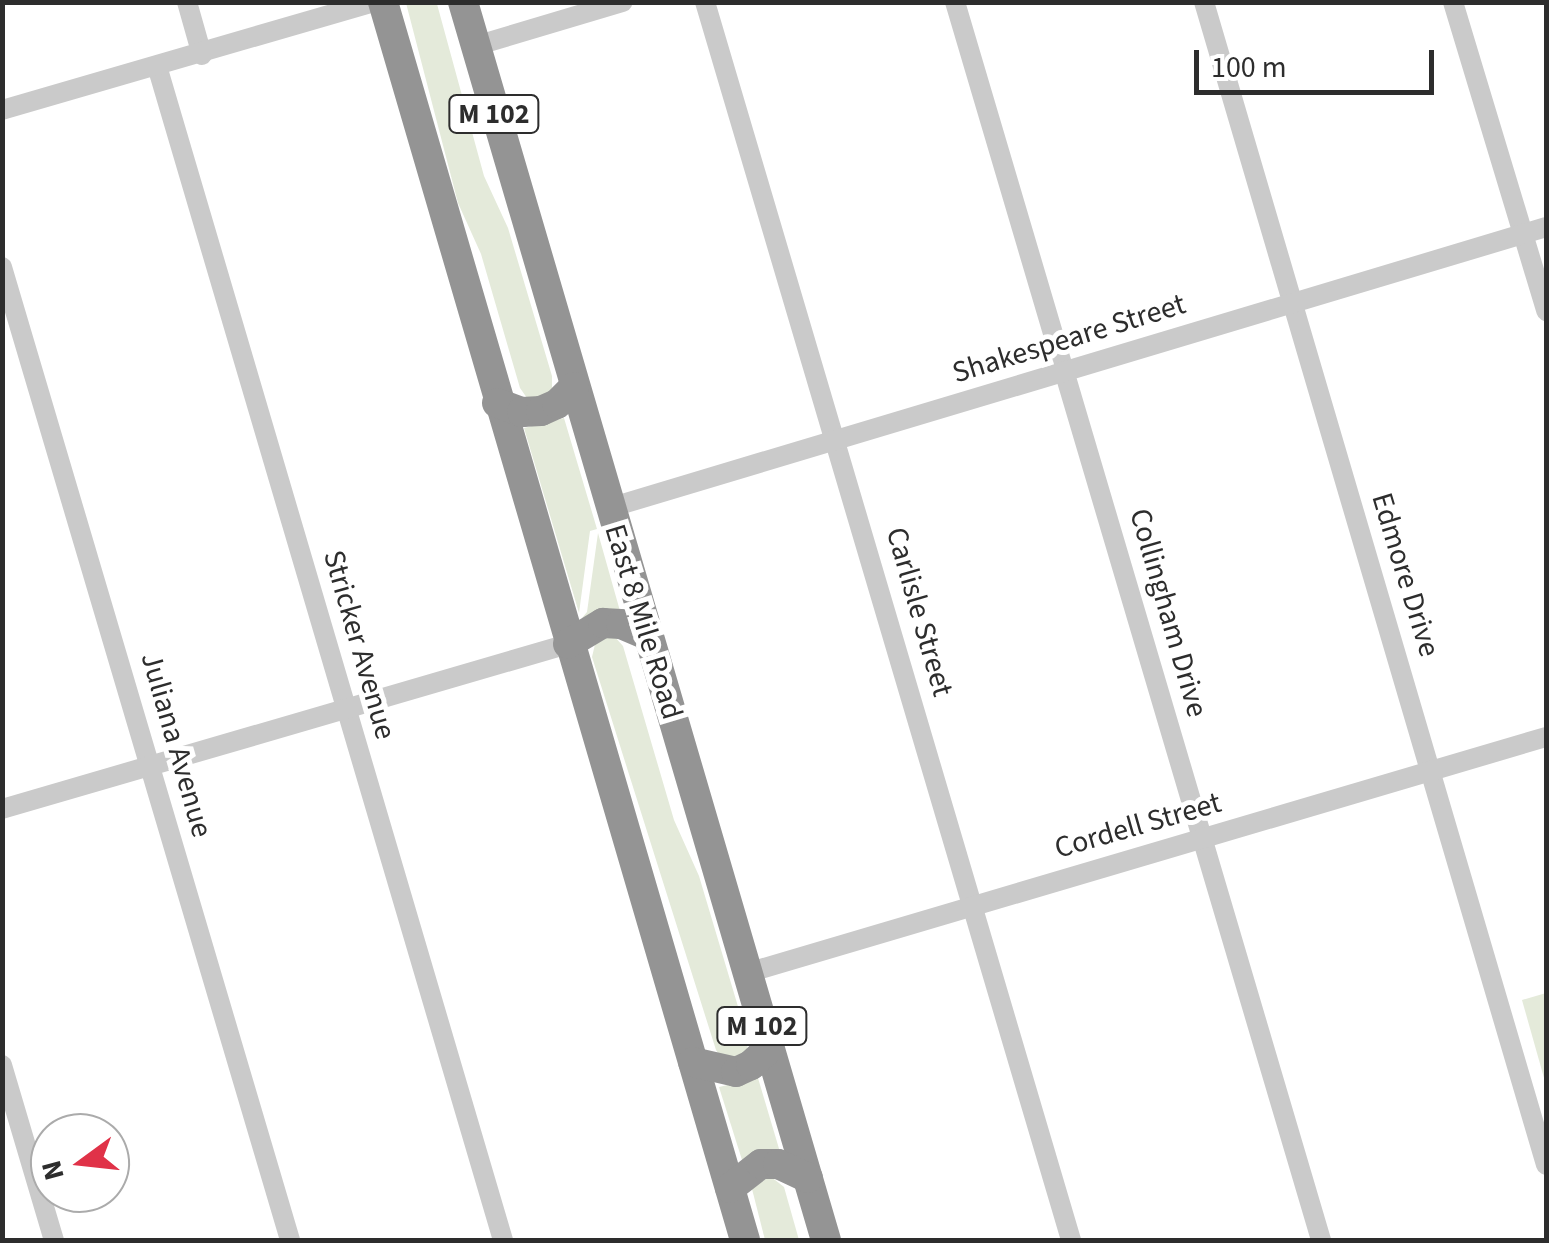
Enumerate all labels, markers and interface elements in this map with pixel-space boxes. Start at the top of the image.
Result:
scale bar [1199,30,1439,92]
text: 100 m [1211,46,1287,89]
road number: M 102 [446,91,542,137]
street label: Shakespeare Street [948,286,1190,392]
street label: Edmore Drive [1363,489,1447,661]
street label: Collingham Drive [1121,505,1215,721]
street label: East 8 Mile Road [596,520,690,724]
street label: Carlisle Street [878,523,960,701]
street label: Stricker Avenue [315,546,403,744]
street label: Juliana Avenue [132,648,220,842]
street label: Cordell Street [1051,785,1225,867]
road number: M 102 [714,1003,810,1049]
north arrow [30,1113,130,1213]
text: N [31,1156,75,1184]

